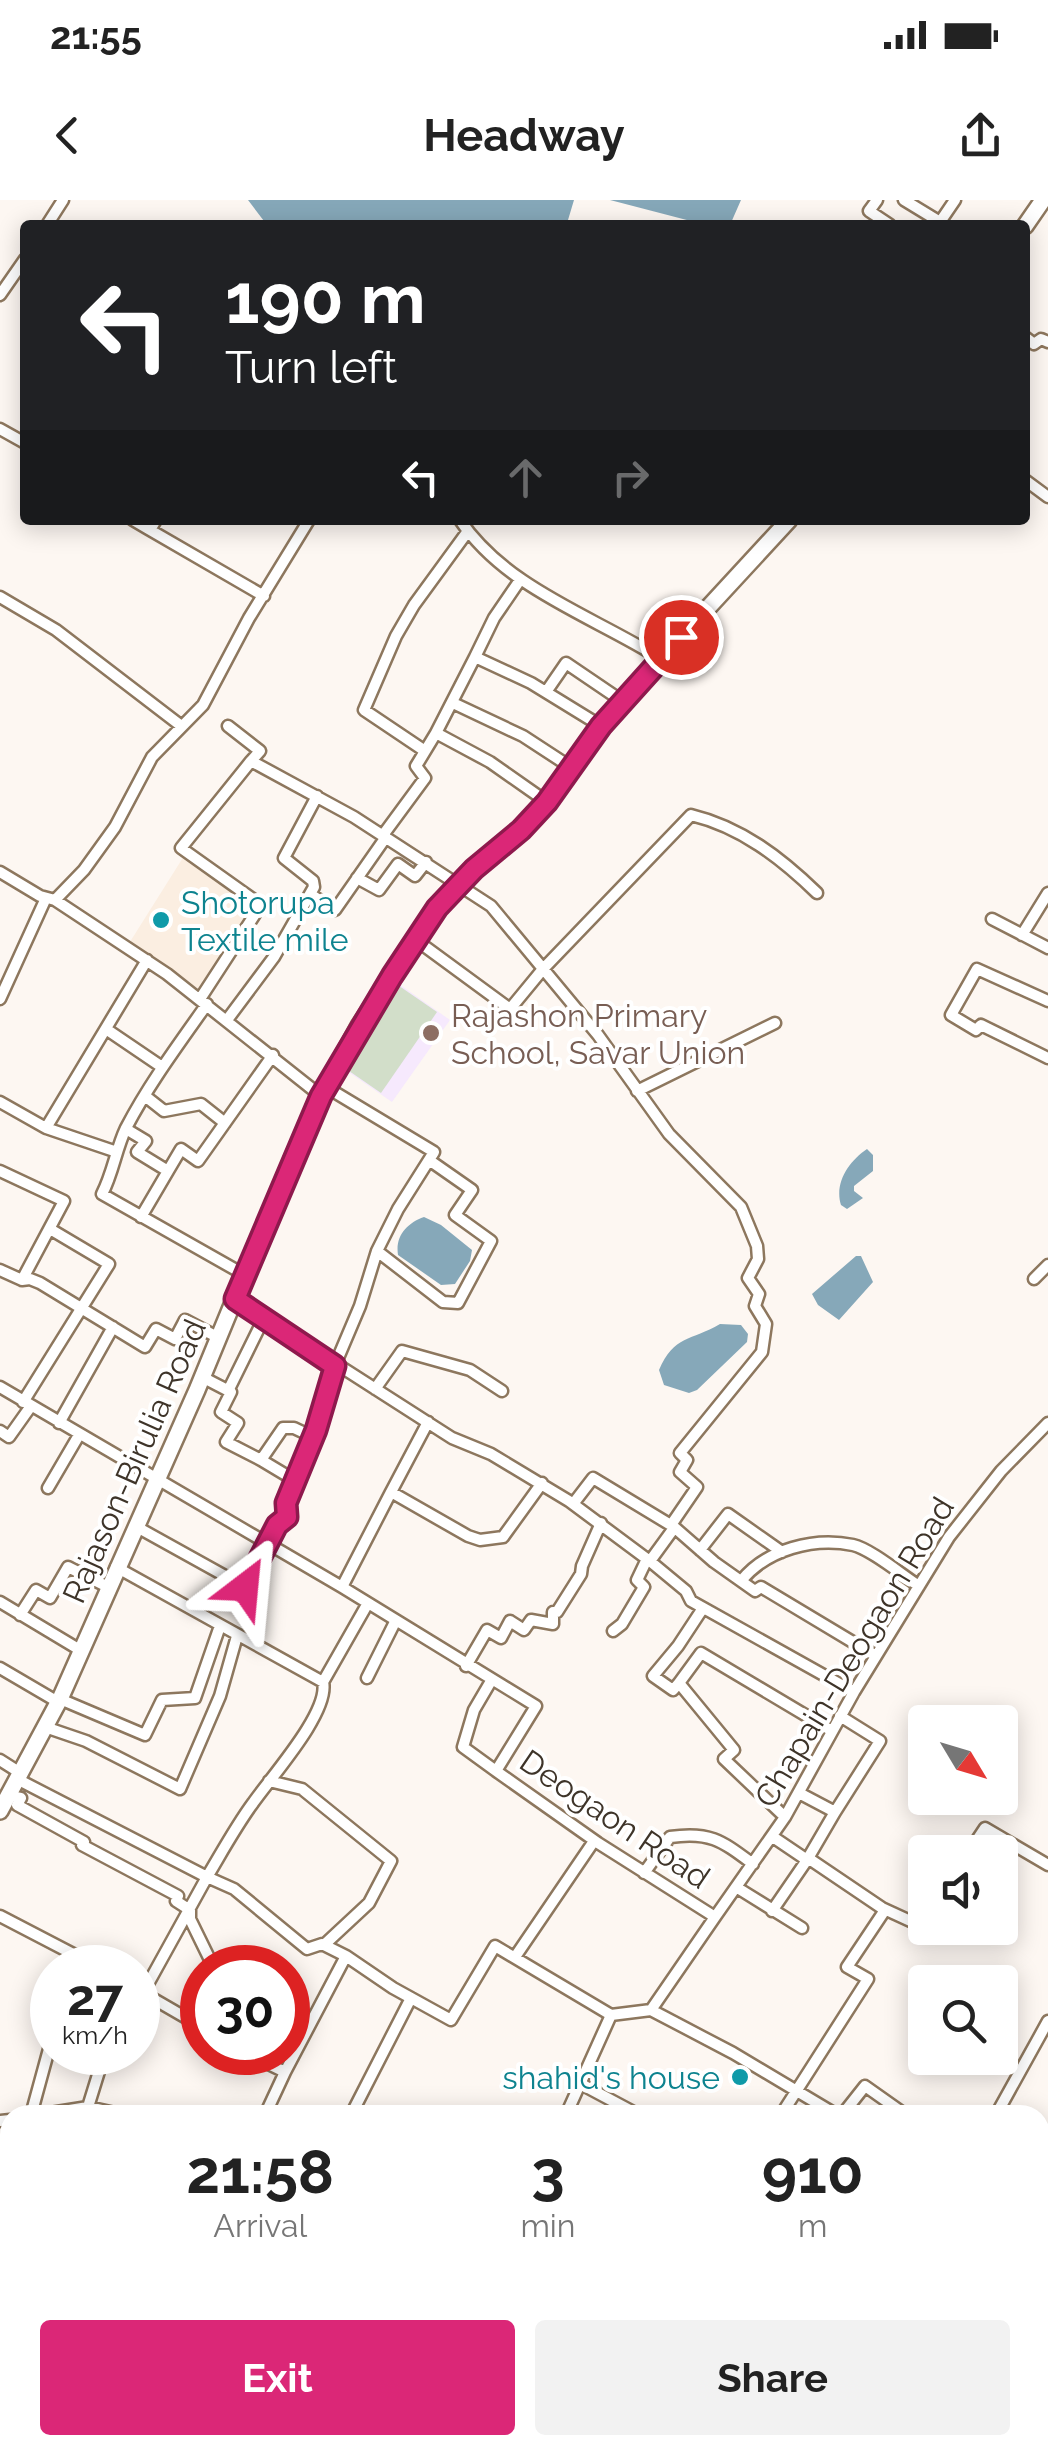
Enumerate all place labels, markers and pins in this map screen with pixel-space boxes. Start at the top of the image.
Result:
pin [639,595,724,680]
place label: Shotorupa Textile mile [181,884,348,958]
marker: Shotorupa Textile mile [150,909,172,931]
place label: Rajashon Primary School, Savar Union [451,997,745,1071]
marker: Rajashon Primary School, Savar Union [420,1022,442,1044]
place label: shahid's house [502,2059,720,2096]
marker: shahid's house [729,2066,751,2088]

